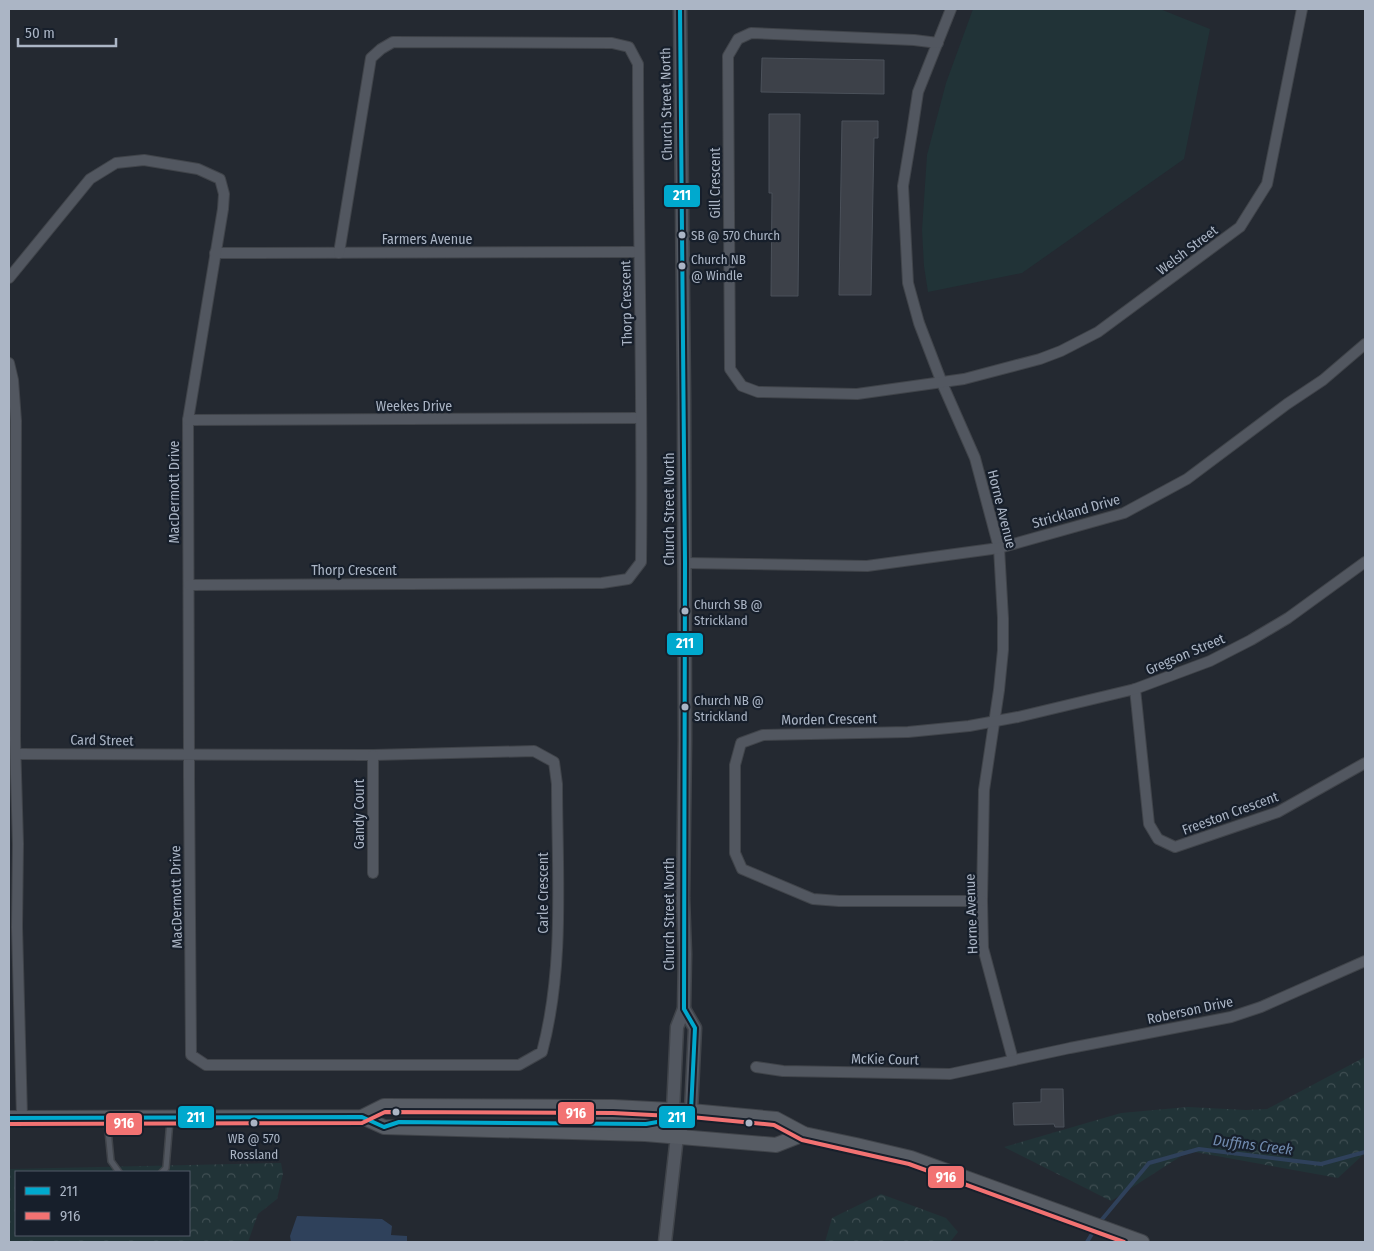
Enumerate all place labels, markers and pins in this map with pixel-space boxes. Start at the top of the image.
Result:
place label: SB @ 570 Church [691,228,780,243]
marker: SB @ 570 Church [677,230,687,240]
place label: Church NB @ Windle [691,252,746,283]
marker: Church NB @ Windle [677,261,687,271]
place label: Church SB @ Strickland [694,597,762,628]
marker: Church SB @ Strickland [680,606,690,616]
place label: Church NB @ Strickland [694,693,764,724]
marker: Church NB @ Strickland [680,702,690,712]
unlabelled marker [391,1107,401,1117]
marker: WB @ 570 Rossland [249,1118,259,1128]
unlabelled marker [744,1118,754,1128]
place label: WB @ 570 Rossland [228,1131,281,1162]

